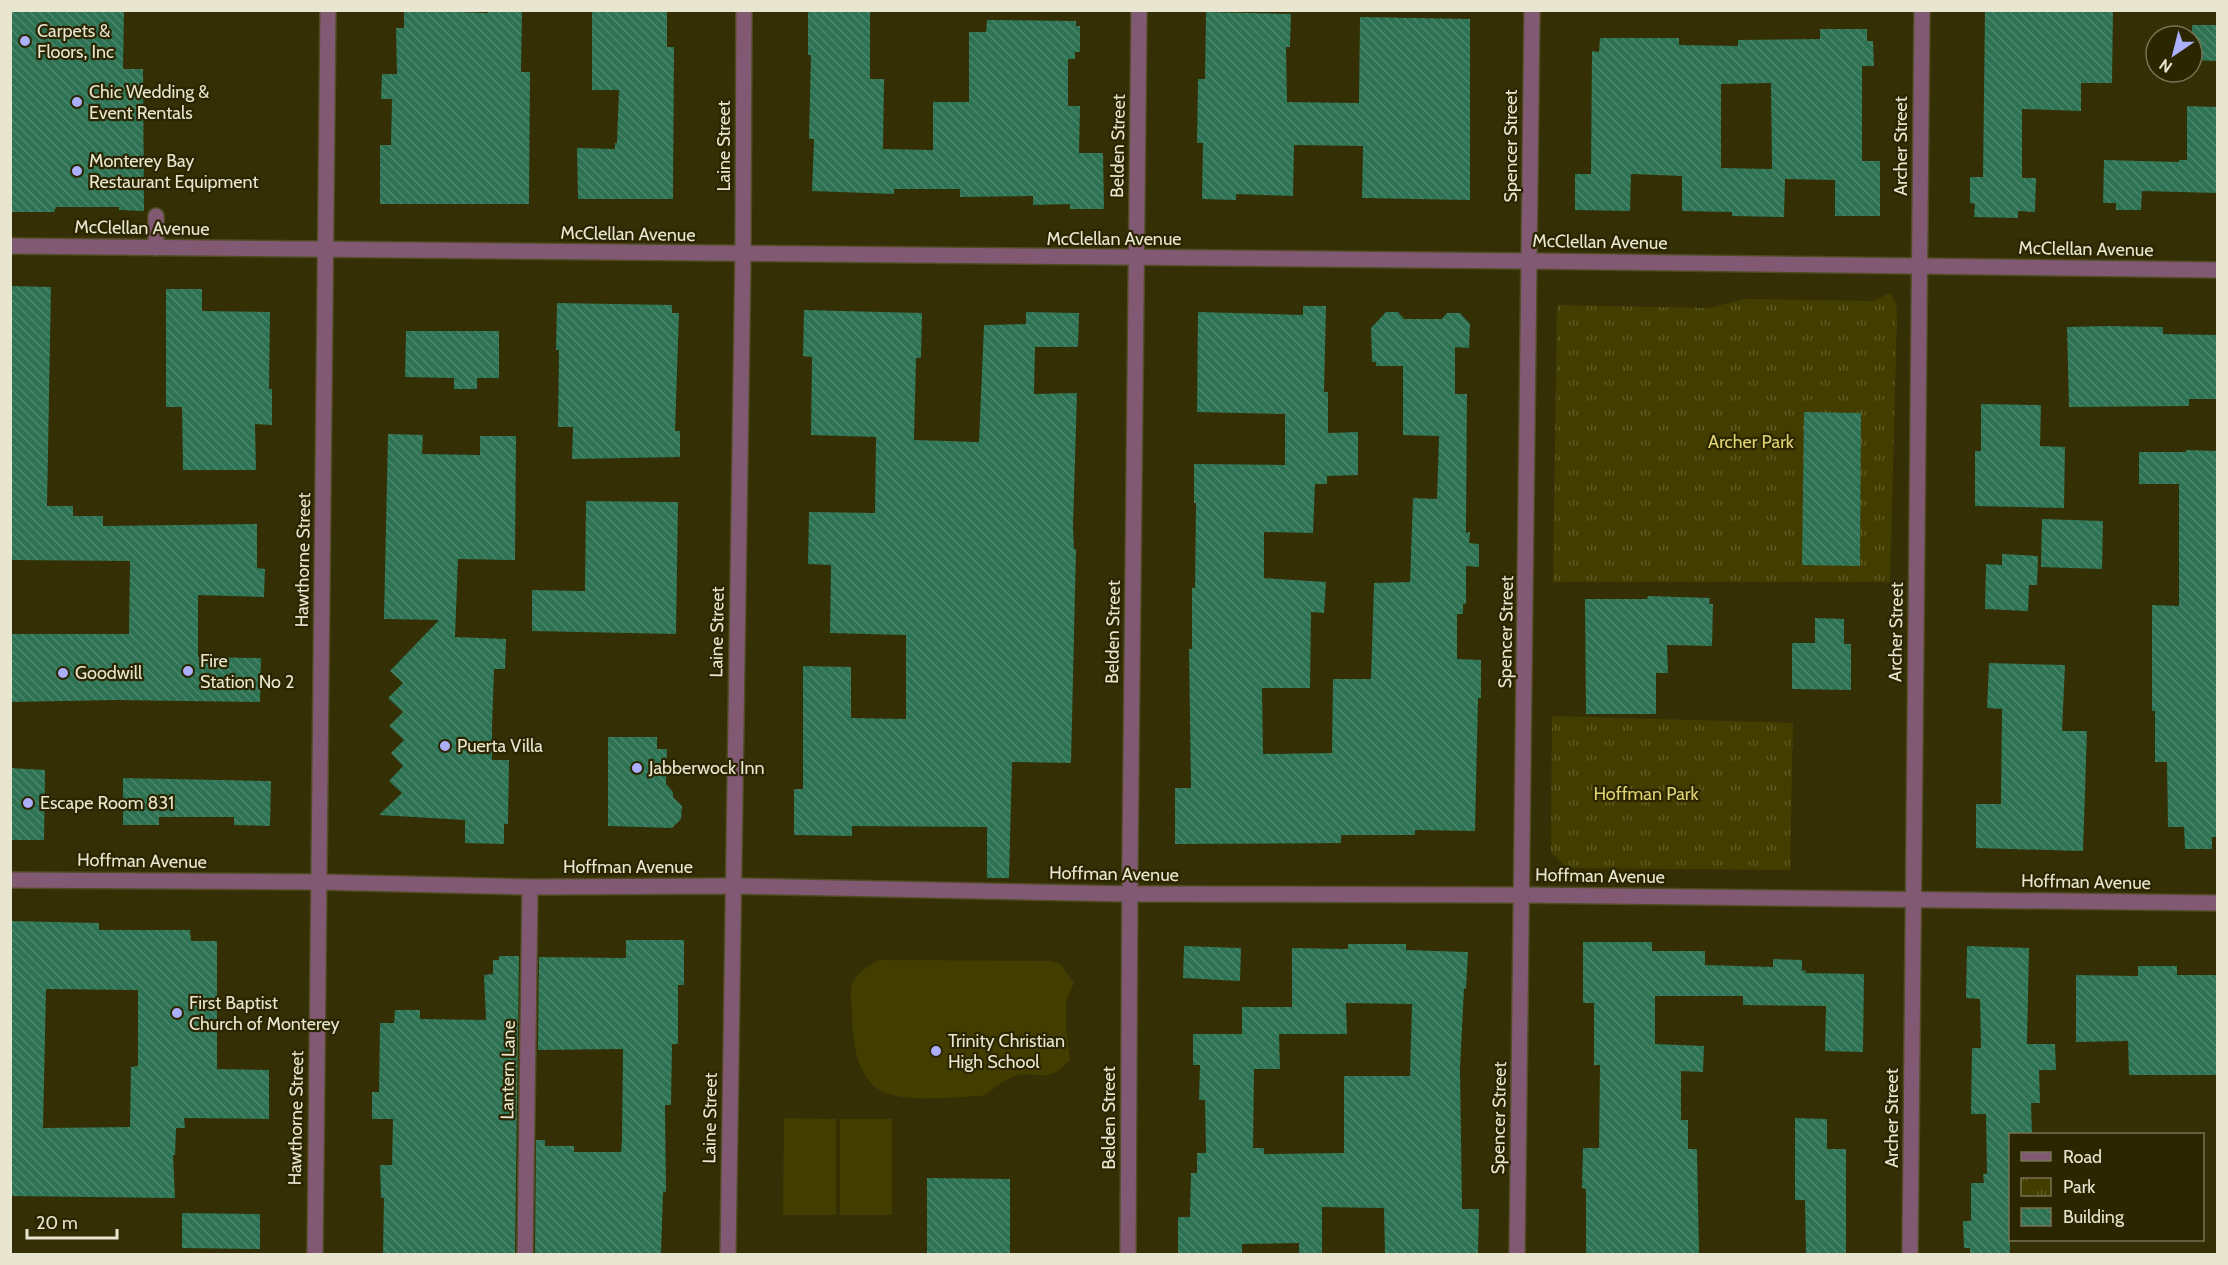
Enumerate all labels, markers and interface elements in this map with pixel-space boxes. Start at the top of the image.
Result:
place label: Carpets & Floors, Inc [37,20,114,63]
north arrow [2144,24,2204,84]
marker: Carpets & Floors, Inc [18,34,32,48]
text: N [2156,55,2176,77]
place label: Chic Wedding & Event Rentals [89,81,209,124]
street label: Spencer Street [1500,90,1522,202]
street label: Belden Street [1106,94,1130,198]
marker: Chic Wedding & Event Rentals [70,95,84,109]
street label: Archer Street [1890,96,1912,196]
street label: Laine Street [713,100,735,192]
place label: Monterey Bay Restaurant Equipment [89,150,259,193]
marker: Monterey Bay Restaurant Equipment [70,164,84,178]
street label: McClellan Avenue [74,216,210,240]
street label: McClellan Avenue [560,222,696,246]
street label: McClellan Avenue [1046,228,1182,250]
street label: McClellan Avenue [1532,230,1668,254]
street label: McClellan Avenue [2018,237,2154,261]
park label: Archer Park [1708,431,1795,453]
street label: Hawthorne Street [291,492,315,628]
street label: Spencer Street [1494,575,1518,689]
street label: Belden Street [1101,580,1125,684]
street label: Archer Street [1884,582,1908,682]
street label: Laine Street [705,586,729,678]
place label: Fire Station No 2 [200,650,294,693]
place label: Goodwill [75,662,143,684]
marker: Fire Station No 2 [181,664,195,678]
marker: Goodwill [56,666,70,680]
place label: Puerta Villa [457,735,543,757]
marker: Puerta Villa [438,739,452,753]
place label: Jabberwock Inn [648,757,765,779]
marker: Jabberwock Inn [630,761,644,775]
park label: Hoffman Park [1593,783,1700,805]
place label: Escape Room 831 [40,792,174,814]
marker: Escape Room 831 [21,796,35,810]
street label: Hoffman Avenue [77,849,207,873]
street label: Hoffman Avenue [563,856,693,878]
street label: Hoffman Avenue [1049,862,1179,886]
street label: Hoffman Avenue [1535,864,1665,888]
street label: Hoffman Avenue [2021,870,2151,894]
place label: First Baptist Church of Monterey [189,992,340,1035]
marker: First Baptist Church of Monterey [170,1006,184,1020]
street label: Lantern Lane [496,1020,520,1120]
place label: Trinity Christian High School [948,1030,1065,1073]
marker: Trinity Christian High School [929,1044,943,1058]
street label: Hawthorne Street [284,1050,308,1186]
street label: Spencer Street [1487,1061,1511,1175]
street label: Belden Street [1098,1066,1120,1170]
street label: Archer Street [1881,1068,1903,1168]
street label: Laine Street [698,1072,722,1164]
legend [2009,1133,2204,1241]
text: Road [2063,1146,2102,1168]
text: Park [2063,1176,2096,1198]
scale bar [27,1202,117,1240]
text: Building [2063,1206,2125,1228]
text: 20 m [36,1212,78,1234]

